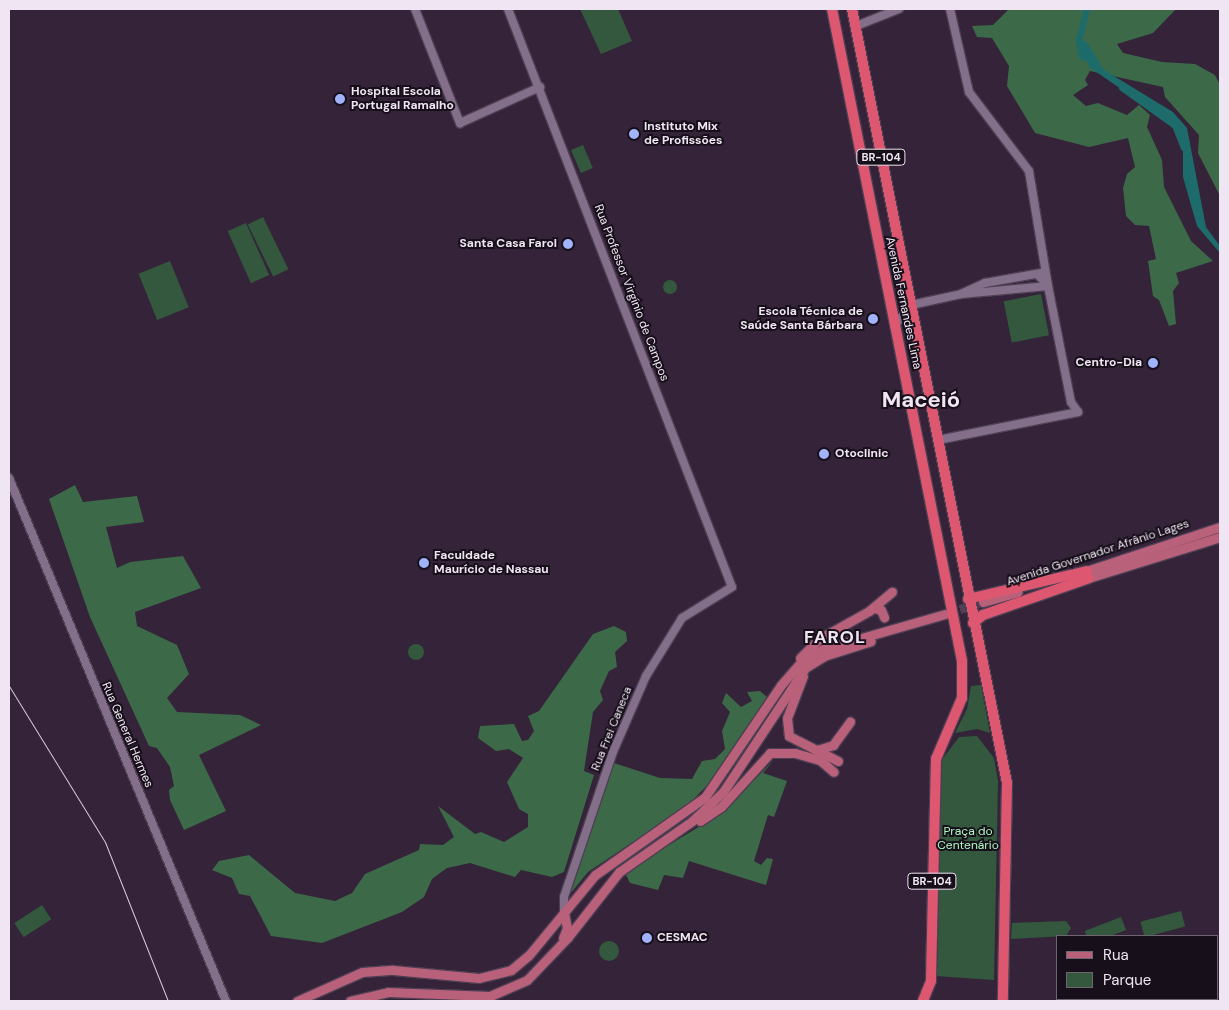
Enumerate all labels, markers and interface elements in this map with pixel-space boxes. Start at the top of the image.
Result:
place label: Hospital Escola Portugal Ramalho [351,85,454,113]
marker: Hospital Escola Portugal Ramalho [333,92,347,106]
place label: Instituto Mix de Profissões [644,120,722,148]
marker: Instituto Mix de Profissões [628,128,640,140]
road number: BR-104 [856,148,906,166]
street label: Rua Professor Virgínio de Campos [591,203,671,383]
street label: Avenida Fernandes Lima [882,236,924,370]
place label: Santa Casa Farol [460,237,557,251]
marker: Santa Casa Farol [561,237,575,251]
place label: Escola Técnica de Saúde Santa Bárbara [740,305,863,333]
marker: Escola Técnica de Saúde Santa Bárbara [867,313,879,325]
place label: Centro-Dia [1075,356,1142,370]
marker: Centro-Dia [1146,356,1160,370]
district label: Maceió [882,387,960,413]
marker: Otoclinic [817,447,831,461]
place label: Otoclinic [835,447,889,461]
street label: Avenida Governador Afrânio Lages [1005,517,1191,589]
place label: Faculdade Maurício de Nassau [434,549,549,577]
marker: Faculdade Maurício de Nassau [418,557,430,569]
district label: FAROL [803,626,867,648]
street label: Rua General Hermes [98,680,156,790]
street label: Rua Frei Caneca [589,685,635,773]
park label: Praça do Centenário [937,825,999,853]
road number: BR-104 [907,872,957,889]
place label: CESMAC [657,931,708,945]
marker: CESMAC [641,932,653,944]
legend [1056,935,1219,1000]
text: Rua [1103,945,1129,965]
text: Parque [1103,970,1151,990]

